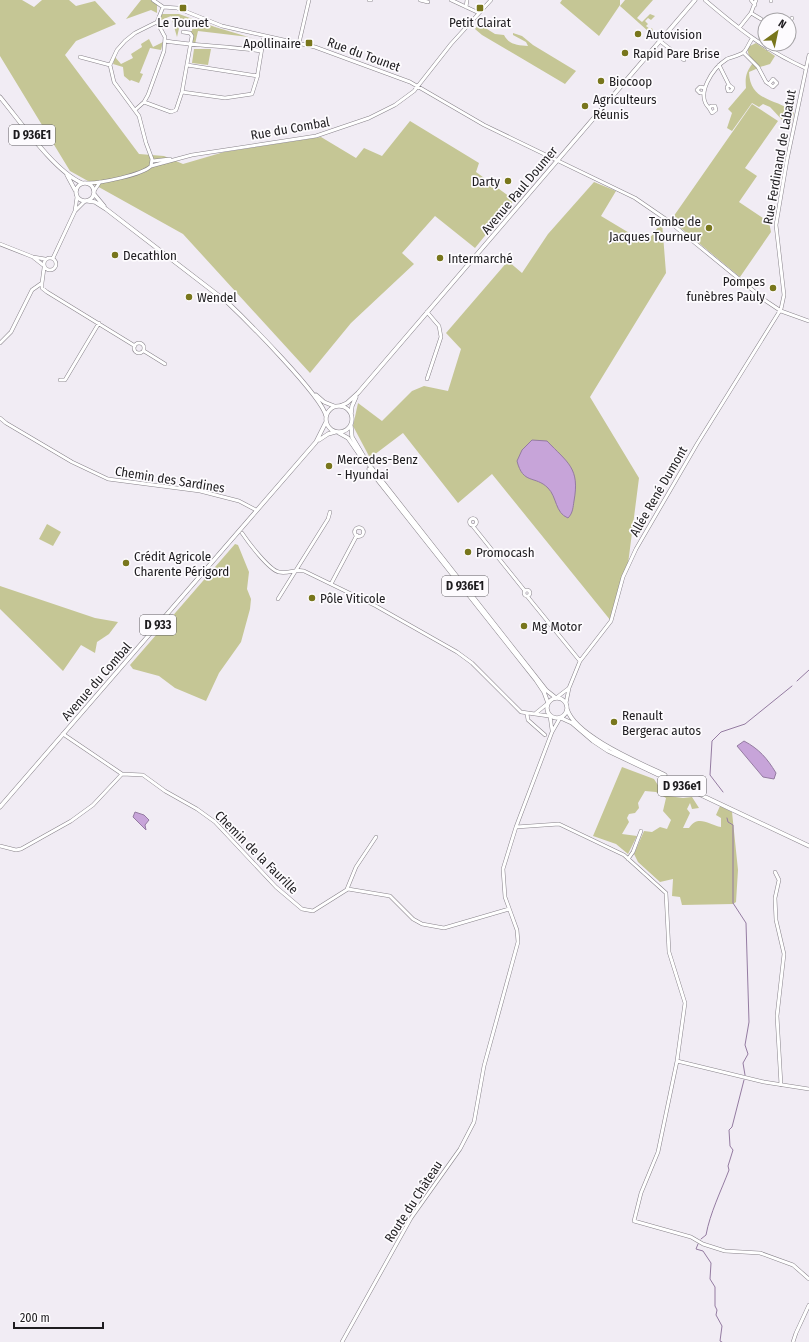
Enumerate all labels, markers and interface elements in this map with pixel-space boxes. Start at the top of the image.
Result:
marker: Le Tounet [178,3,188,13]
marker: Petit Clairat [475,3,485,13]
north arrow [757,12,797,52]
place label: Le Tounet [157,15,209,30]
place label: Petit Clairat [449,15,512,30]
text: N [776,17,788,31]
place label: Autovision [646,27,702,42]
marker: Autovision [633,29,643,39]
street label: Rue du Tounet [325,34,403,75]
place label: Apollinaire [243,36,301,51]
marker: Apollinaire [304,38,314,48]
place label: Rapid Pare Brise [633,46,720,61]
marker: Rapid Pare Brise [620,48,630,58]
place label: Biocoop [609,74,652,89]
marker: Biocoop [596,76,606,86]
street label: Rue Ferdinand de Labatut [760,88,799,226]
place label: Agriculteurs Réunis [593,92,657,122]
marker: Agriculteurs Réunis [580,101,590,111]
street label: Rue du Combal [249,114,331,143]
road number: D 936E1 [9,125,55,145]
street label: Avenue Paul Doumer [478,143,561,237]
place label: Darty [472,174,500,189]
marker: Darty [503,176,513,186]
place label: Tombe de Jacques Tourneur [609,214,701,244]
marker: Tombe de Jacques Tourneur [704,223,714,233]
place label: Decathlon [123,248,177,263]
marker: Decathlon [110,250,120,260]
place label: Intermarché [448,251,513,266]
marker: Intermarché [435,253,445,263]
place label: Pompes funèbres Pauly [686,274,765,304]
marker: Pompes funèbres Pauly [768,283,778,293]
place label: Wendel [197,290,237,305]
marker: Wendel [184,292,194,302]
street label: Allée René Dumont [627,443,691,539]
place label: Mercedes-Benz - Hyundai [337,452,418,482]
marker: Mercedes-Benz - Hyundai [324,461,334,471]
street label: Chemin des Sardines [114,463,226,496]
place label: Promocash [476,545,535,560]
marker: Promocash [463,547,473,557]
place label: Crédit Agricole Charente Périgord [134,549,229,579]
marker: Crédit Agricole Charente Périgord [121,558,131,568]
road number: D 936E1 [442,576,488,596]
place label: Pôle Viticole [320,591,385,606]
marker: Pôle Viticole [307,593,317,603]
road number: D 933 [140,615,176,635]
place label: Mg Motor [532,619,582,634]
marker: Mg Motor [519,621,529,631]
street label: Avenue du Combal [58,639,135,723]
place label: Renault Bergerac autos [622,708,701,738]
marker: Renault Bergerac autos [609,717,619,727]
road number: D 936e1 [658,776,706,796]
street label: Chemin de la Faurille [212,808,301,897]
street label: Route du Château [382,1158,445,1245]
scale bar [14,1304,103,1330]
text: 200 m [20,1311,50,1325]

